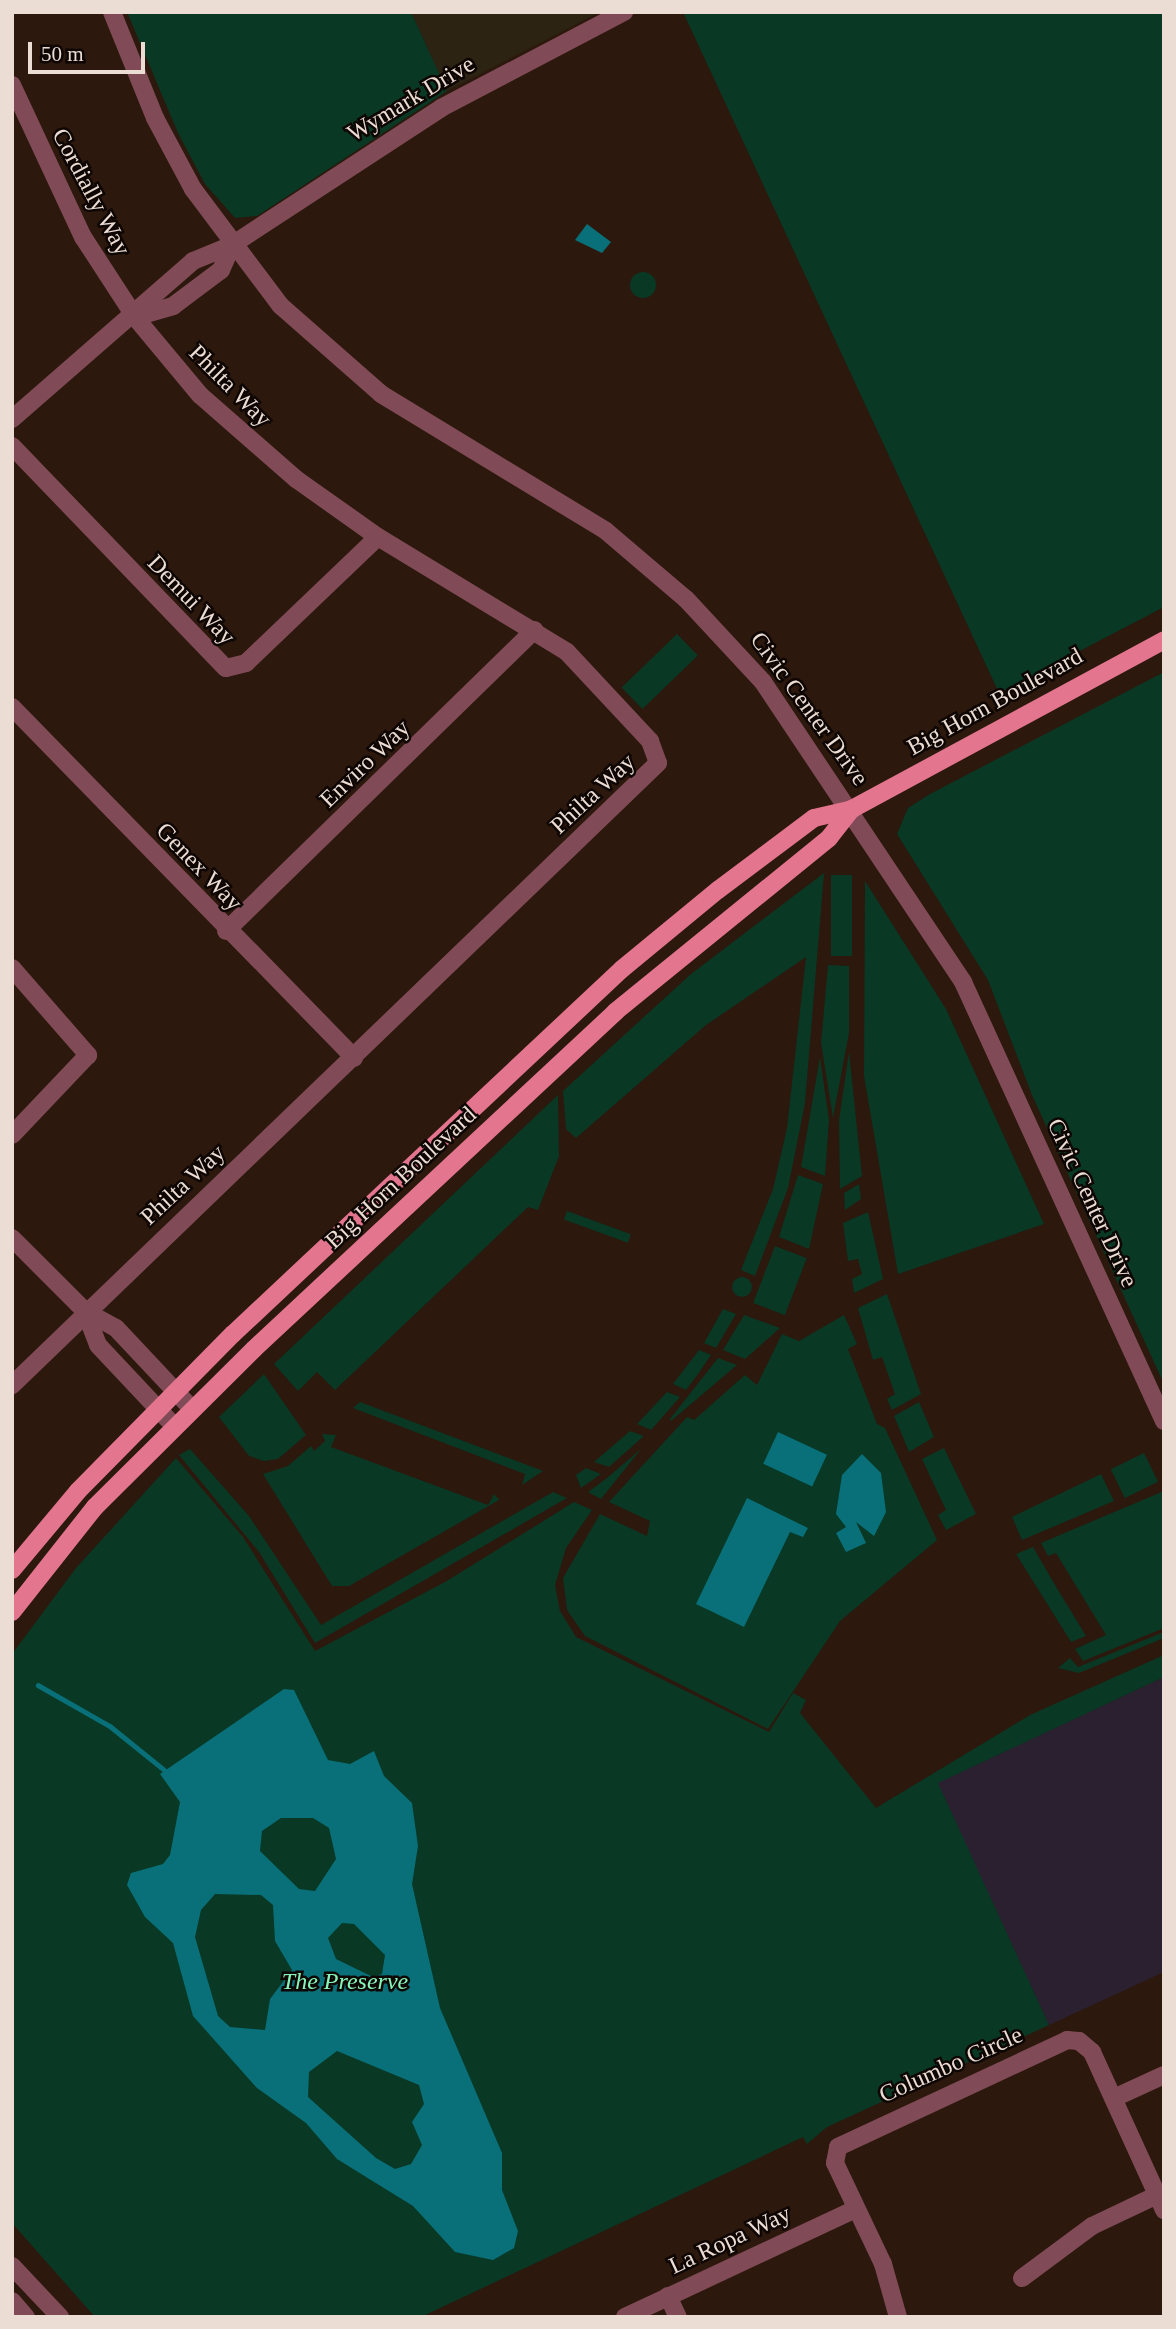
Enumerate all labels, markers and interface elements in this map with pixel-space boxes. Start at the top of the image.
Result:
scale bar [32,28,149,72]
text: 50 m [41,42,84,66]
street label: Wymark Drive [342,50,480,148]
street label: Cordially Way [45,123,137,261]
street label: Philta Way [183,339,277,433]
street label: Demui Way [141,549,241,651]
street label: Civic Center Drive [744,627,874,791]
street label: Big Horn Boulevard [902,642,1088,762]
street label: Enviro Way [314,714,416,814]
street label: Philta Way [545,748,641,840]
street label: Genex Way [150,817,248,917]
street label: Big Horn Boulevard [320,1101,482,1255]
street label: Civic Center Drive [1040,1114,1144,1292]
street label: Philta Way [135,1139,231,1231]
park label: The Preserve [282,1968,408,1996]
street label: Columbo Circle [875,2021,1027,2109]
street label: La Ropa Way [664,2199,796,2281]

